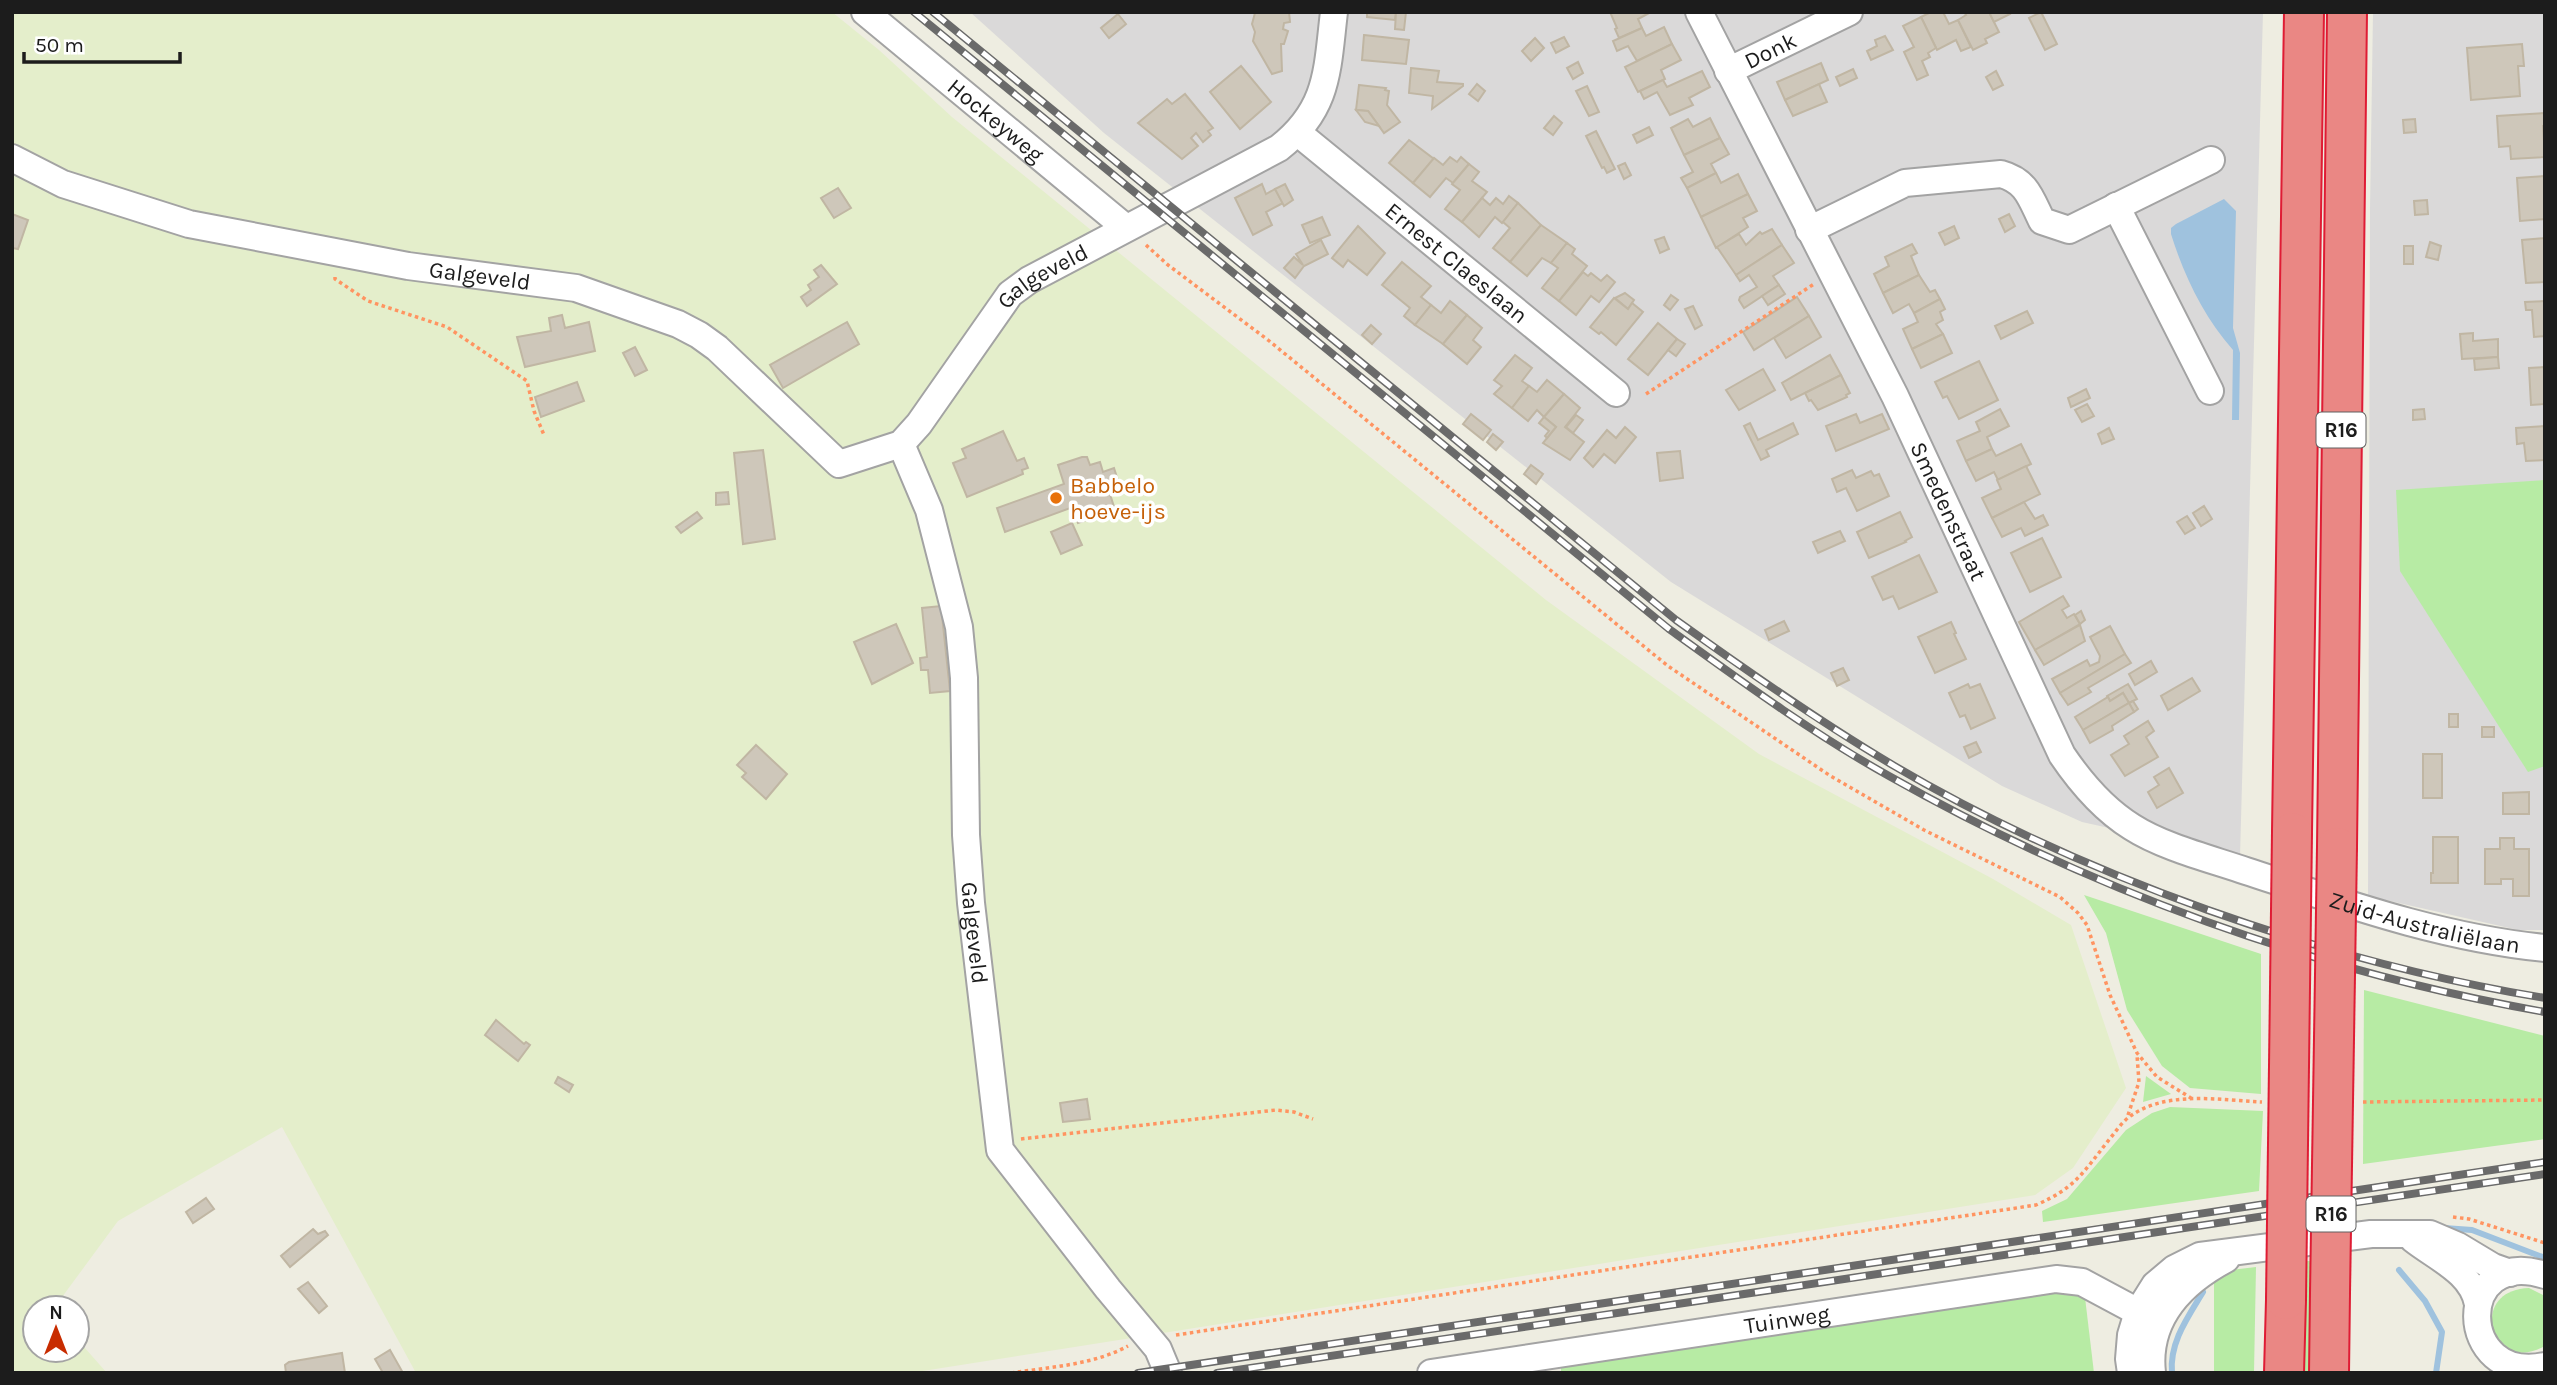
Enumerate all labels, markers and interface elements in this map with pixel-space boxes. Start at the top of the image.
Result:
scale bar [24,21,180,65]
street label: Donk [1740,26,1801,75]
text: 50 m [35,33,84,57]
street label: Hockeyweg [942,73,1050,168]
street label: Ernest Claeslaan [1380,197,1533,329]
street label: Galgeveld [991,238,1092,313]
street label: Galgeveld [428,255,532,295]
road number: R16 [2316,412,2366,448]
street label: Smedenstraat [1905,437,1992,585]
place label: Babbelo hoeve-ijs [1070,472,1166,525]
marker: Babbelo hoeve-ijs [1048,490,1064,506]
street label: Galgeveld [956,881,994,985]
street label: Zuid-Australiëlaan [2326,886,2522,958]
road number: R16 [2306,1196,2356,1232]
north arrow [21,1294,91,1364]
street label: Tuinweg [1742,1300,1832,1339]
text: N [49,1302,63,1324]

